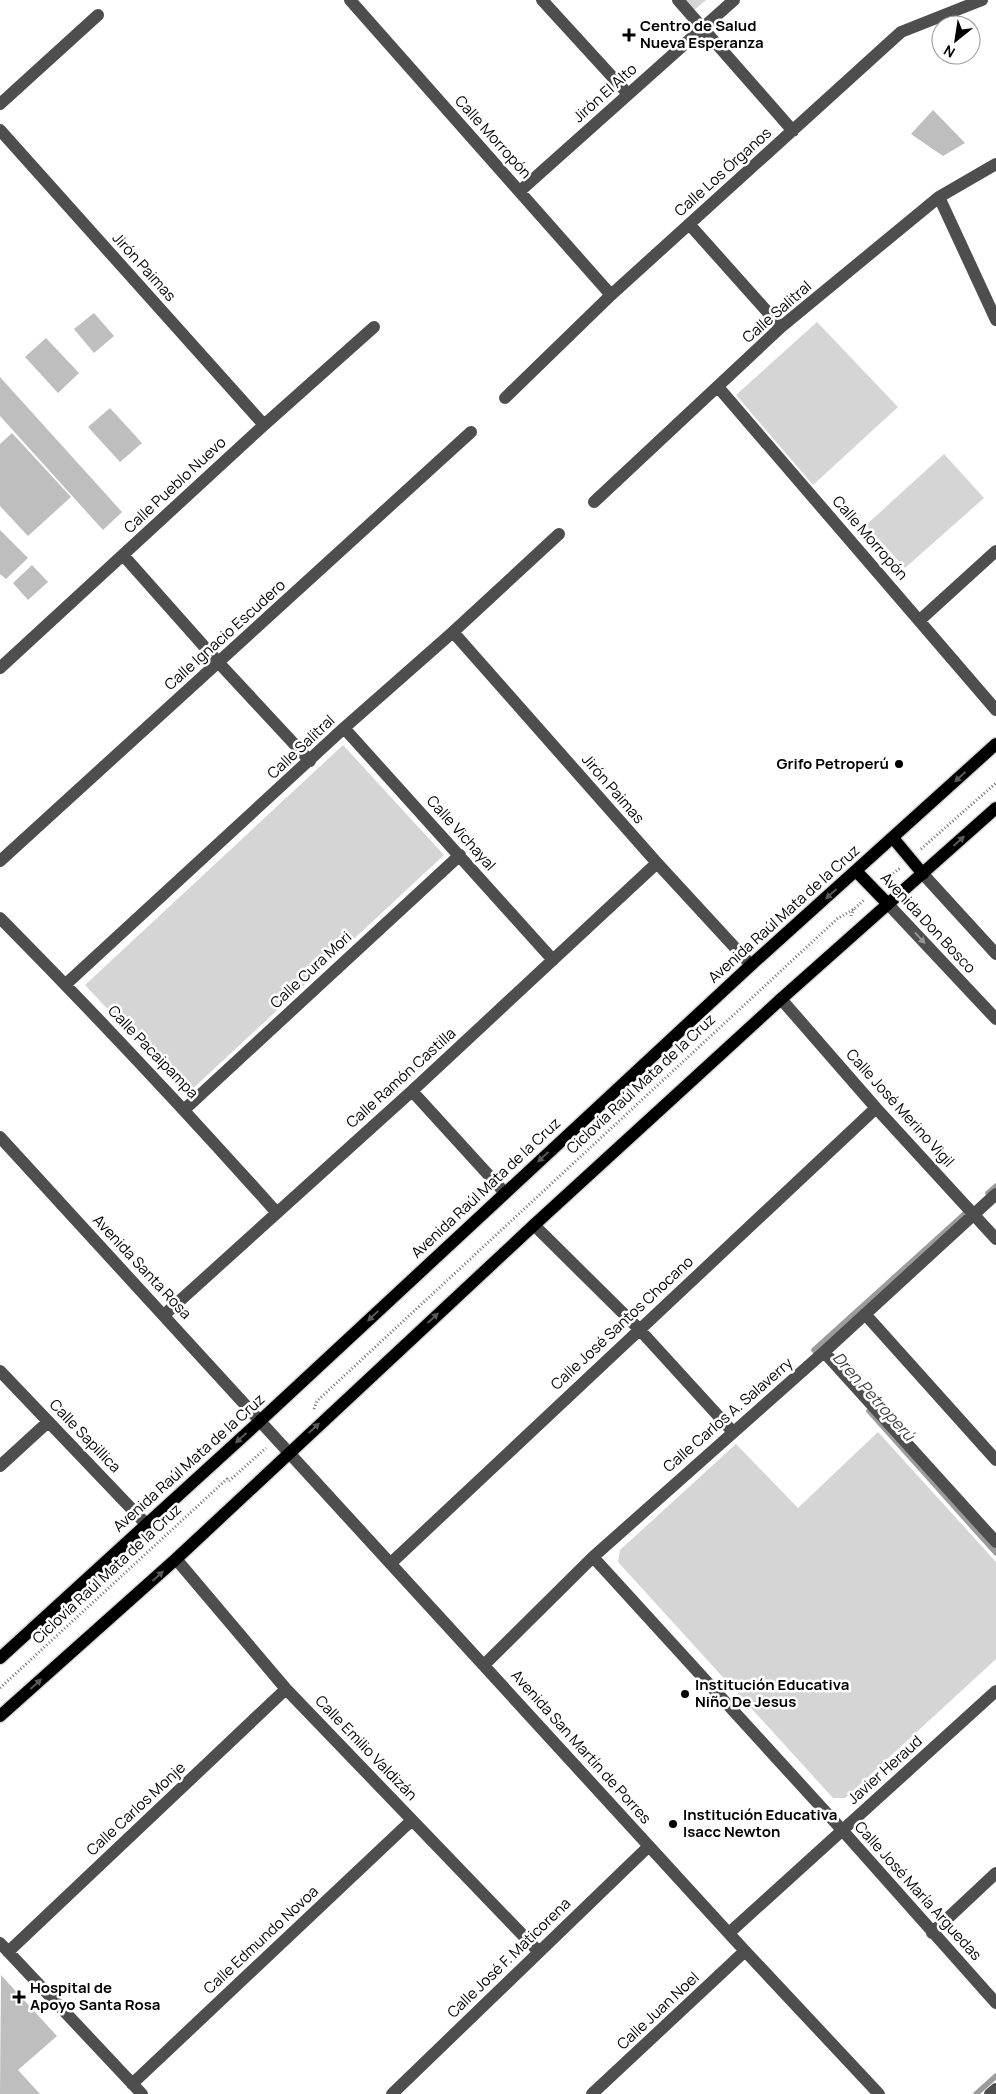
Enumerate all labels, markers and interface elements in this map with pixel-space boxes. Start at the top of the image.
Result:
place label: Centro de Salud Nueva Esperanza [640,15,764,53]
north arrow [931,15,981,65]
marker: Centro de Salud Nueva Esperanza [622,28,636,42]
text: N [940,41,958,62]
street label: Jirón El Alto [568,58,641,127]
street label: Calle Morropón [450,90,537,183]
street label: Calle Los Órganos [670,122,776,221]
street label: Jirón Paimas [108,228,181,306]
street label: Calle Salitral [738,276,816,348]
street label: Calle Pueblo Nuevo [119,432,230,538]
street label: Calle Morropón [828,491,913,584]
street label: Calle Ignacio Escudero [160,574,290,695]
street label: Calle Salitral [262,710,339,783]
street label: Jirón Paimas [577,749,650,828]
place label: Grifo Petroperú [776,753,889,774]
marker: Grifo Petroperú [893,758,905,770]
one-way arrow [955,771,967,783]
street label: Calle Vichayal [422,790,501,875]
one-way arrow [952,836,965,847]
street label: Avenida Raúl Mata de la Cruz [703,840,864,987]
street label: Avenida Don Bosco [876,868,981,978]
one-way arrow [825,888,837,899]
street label: Calle Cura Mori [265,926,356,1013]
one-way arrow [914,932,926,944]
street label: Calle Pacaipampa [103,1000,203,1103]
street label: Ciclovía Raúl Mata de la Cruz [562,1009,720,1158]
street label: Calle Ramón Castilla [341,1023,460,1133]
street label: Calle José Merino Vigil [842,1044,959,1171]
street label: Avenida Raúl Mata de la Cruz [406,1113,565,1263]
one-way arrow [538,1151,550,1163]
street label: Avenida Santa Rosa [88,1210,196,1323]
street label: Calle José Santos Chocano [546,1251,698,1394]
one-way arrow [367,1310,379,1322]
one-way arrow [427,1312,439,1324]
water label: Dren Petroperú [828,1347,921,1446]
street label: Calle Carlos A. Salaverry [658,1352,797,1477]
street label: Avenida Raúl Mata de la Cruz [108,1389,269,1536]
street label: Calle Sapillica [45,1394,126,1477]
one-way arrow [308,1422,320,1434]
one-way arrow [236,1432,248,1444]
street label: Ciclovía Raúl Mata de la Cruz [28,1499,186,1648]
one-way arrow [151,1570,163,1582]
street label: Avenida San Martín de Porres [506,1665,656,1828]
place label: Institución Educativa Niño De Jesus [695,1674,849,1712]
one-way arrow [30,1678,42,1690]
marker: Institución Educativa Niño De Jesus [679,1688,691,1700]
street label: Calle Emilio Valdizán [311,1690,422,1805]
street label: Javier Heraud [843,1731,926,1809]
street label: Calle Carlos Monje [82,1757,190,1860]
place label: Institución Educativa Isacc Newton [683,1804,837,1842]
street label: Calle José María Arguedas [850,1817,987,1965]
marker: Institución Educativa Isacc Newton [667,1818,679,1830]
street label: Calle Edmundo Novoa [199,1881,323,1998]
street label: Calle José F. Maticorena [442,1893,575,2022]
street label: Calle Juan Noel [612,1967,703,2054]
place label: Hospital de Apoyo Santa Rosa [30,1977,160,2015]
marker: Hospital de Apoyo Santa Rosa [12,1990,26,2004]

